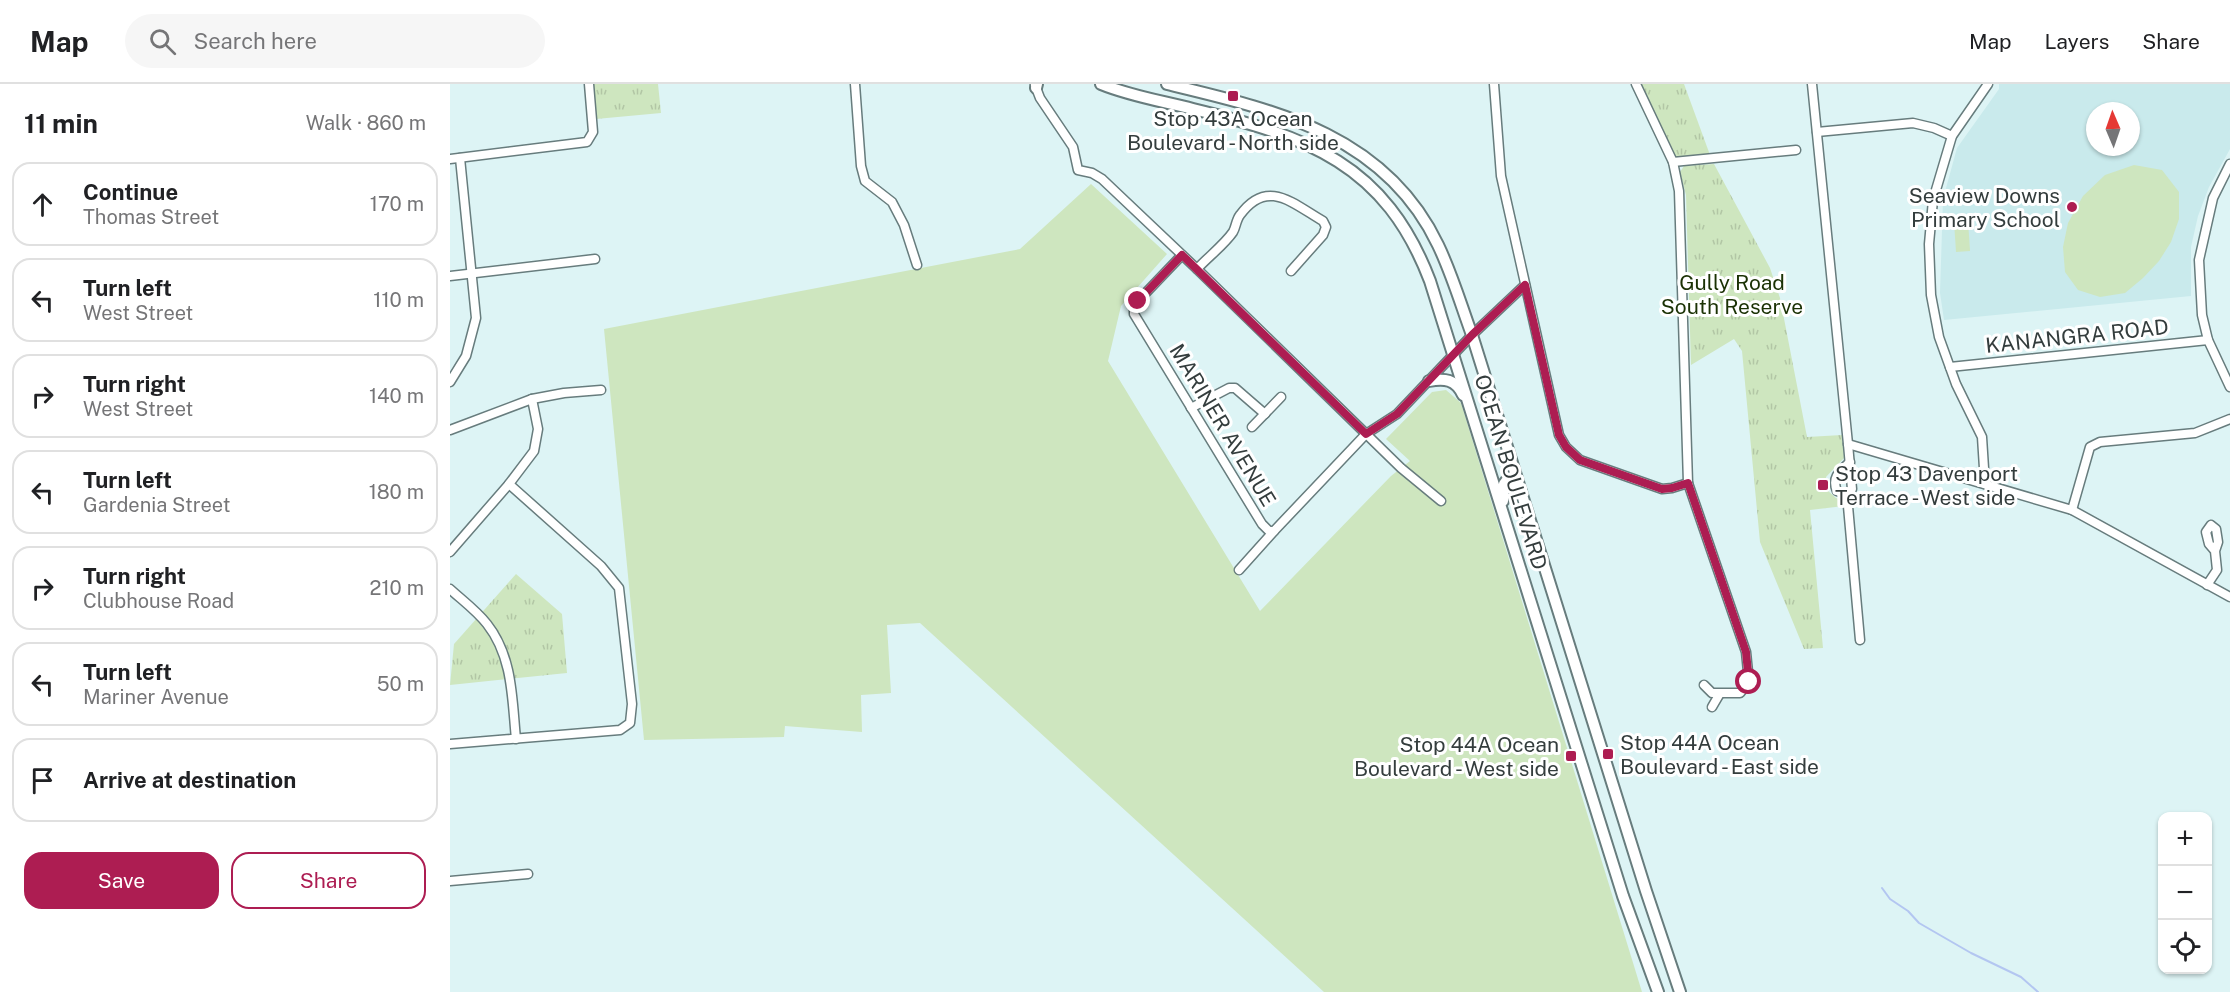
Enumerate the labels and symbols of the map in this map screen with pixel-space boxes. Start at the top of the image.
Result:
marker: Stop 43A Ocean Boulevard - North side [1226,89,1240,103]
north arrow [2086,102,2140,156]
place label: Stop 43A Ocean Boulevard - North side [1127,106,1339,155]
place label: Seaview Downs Primary School [1909,183,2060,232]
marker: Seaview Downs Primary School [2065,200,2079,214]
park label: Gully Road South Reserve [1661,270,1803,319]
route end [1124,287,1150,313]
street label: KANANGRA ROAD [1984,314,2170,358]
street label: MARINER AVENUE [1165,339,1281,511]
street label: OCEAN BOULEVARD [1469,371,1553,573]
place label: Stop 43 Davenport Terrace - West side [1835,461,2018,510]
marker: Stop 43 Davenport Terrace - West side [1816,478,1830,492]
route start [1735,668,1761,694]
place label: Stop 44A Ocean Boulevard - East side [1620,730,1819,779]
place label: Stop 44A Ocean Boulevard - West side [1354,732,1559,781]
marker: Stop 44A Ocean Boulevard - East side [1601,747,1615,761]
marker: Stop 44A Ocean Boulevard - West side [1564,749,1578,763]

